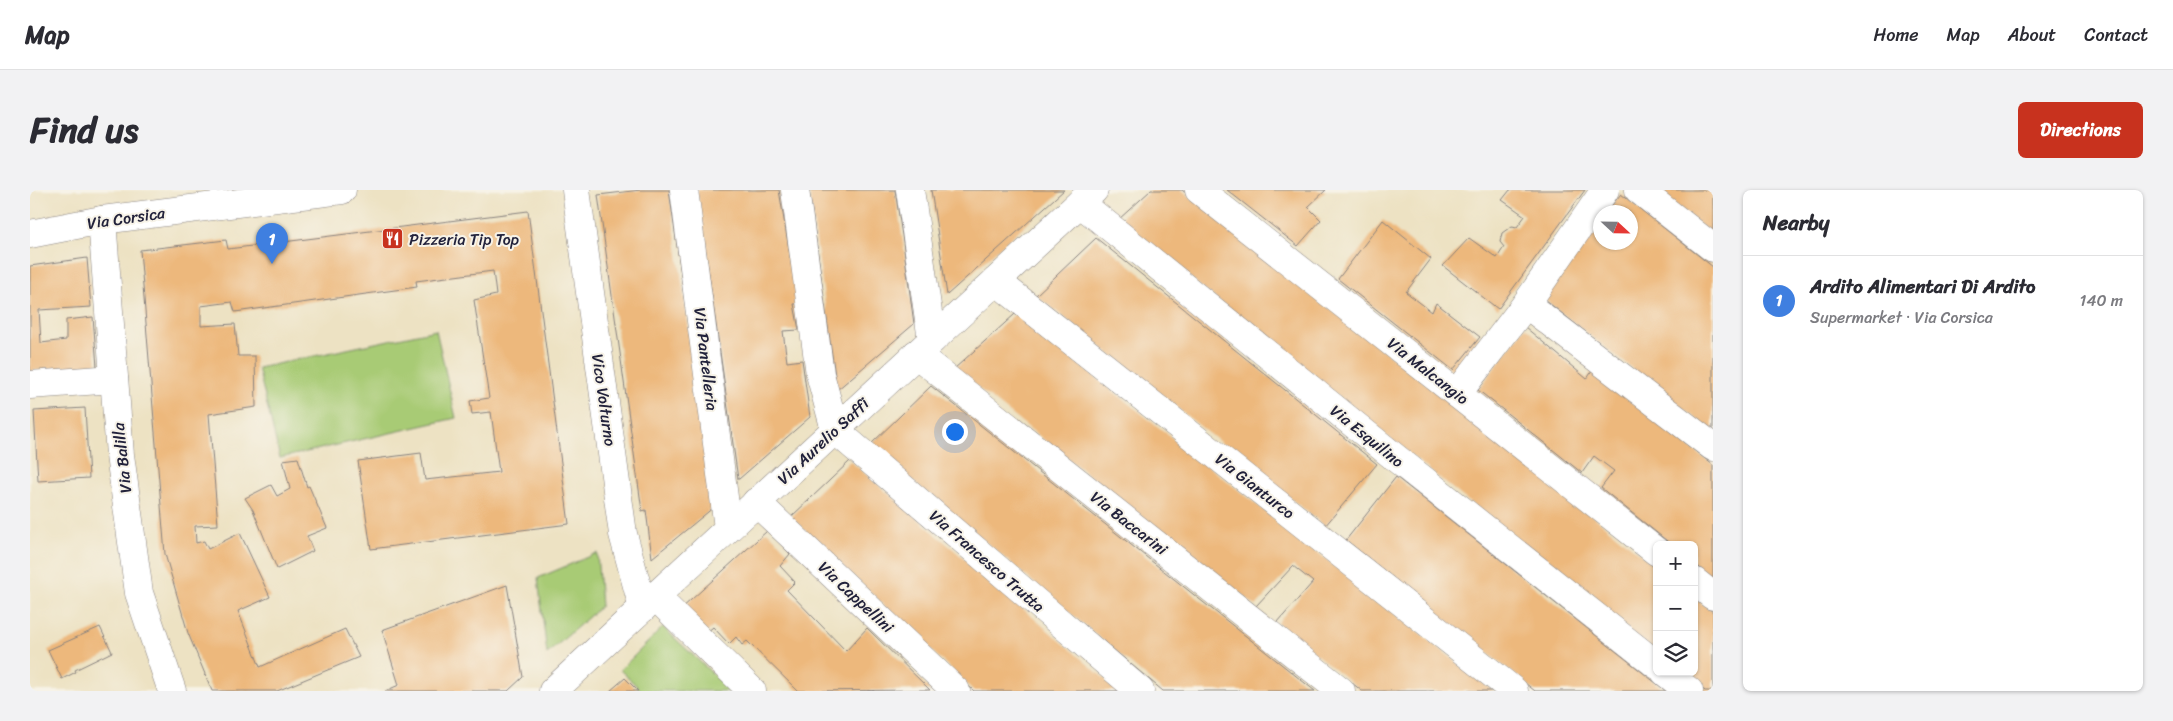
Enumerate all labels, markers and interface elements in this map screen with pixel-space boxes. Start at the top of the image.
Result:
text: Map [25,14,69,56]
text: Home [1874,19,1919,51]
text: Map [1947,19,1980,51]
text: About [2008,19,2056,51]
text: Contact [2084,19,2148,51]
text: Find us [30,99,138,161]
button: Directions [2018,102,2143,158]
street label: Via Corsica [85,198,168,238]
text: Nearby [1763,204,1829,242]
north arrow [1593,205,1638,250]
pin: 1 [256,223,288,264]
place label: Pizzeria Tip Top [409,225,520,254]
restaurant icon: Pizzeria Tip Top [381,227,405,251]
text: Ardito Alimentari Di Ardito [1810,270,2036,303]
text: 1 [1776,286,1782,315]
text: 140 m [2080,286,2123,315]
text: Supermarket · Via Corsica [1810,303,1993,332]
street label: Via Pantelleria [685,306,727,412]
street label: Via Malcangio [1381,330,1475,412]
street label: Vico Volturno [583,352,625,448]
street label: Via Aurelio Saffi [770,390,876,492]
street label: Via Esquilino [1323,397,1411,475]
your location [942,419,968,445]
street label: Via Balilla [104,420,140,495]
street label: Via Gianturco [1209,445,1301,527]
street label: Via Baccarini [1084,483,1175,563]
street label: Via Francesco Trutta [922,502,1052,620]
map controls [1653,541,1698,676]
button: + [1653,541,1698,586]
street label: Via Cappellini [811,554,901,641]
button: − [1653,586,1698,631]
button: layers [1653,631,1698,676]

